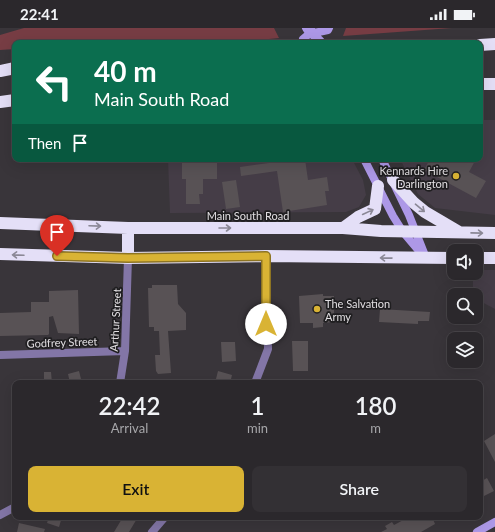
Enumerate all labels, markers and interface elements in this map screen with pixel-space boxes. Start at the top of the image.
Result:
text: 22:41 [20,5,59,23]
text: 40 m [94,54,157,88]
icon: left [28,56,80,108]
text: Main South Road [94,88,229,110]
icon: arrive [69,132,91,154]
text: Then [28,134,61,152]
place label: Kennards Hire Darlington [380,164,448,190]
marker: Kennards Hire Darlington [451,171,461,181]
one-way arrow [415,204,426,213]
one-way arrow [362,208,374,215]
street label: Main South Road [207,209,289,222]
pin [40,215,74,256]
icon: arrive [46,221,68,243]
one-way arrow [88,223,101,230]
one-way arrow [218,224,231,232]
one-way arrow [470,229,483,236]
map controls [447,244,483,368]
button: sound [447,244,483,280]
one-way arrow [12,251,25,258]
one-way arrow [380,254,393,261]
street label: Arthur Street [107,288,123,352]
button: search [447,288,483,324]
place label: The Salvation Army [325,297,390,323]
position arrow [245,303,287,345]
marker: The Salvation Army [312,304,322,314]
button: layers [447,332,483,368]
street label: Godfrey Street [26,334,98,350]
text: 22:42 [99,391,160,420]
text: 1 [251,391,264,420]
text: 180 [355,391,396,420]
text: Arrival [111,420,148,436]
text: min [247,420,268,436]
text: m [370,420,381,436]
button: Exit [28,466,244,512]
button: Share [252,466,467,512]

